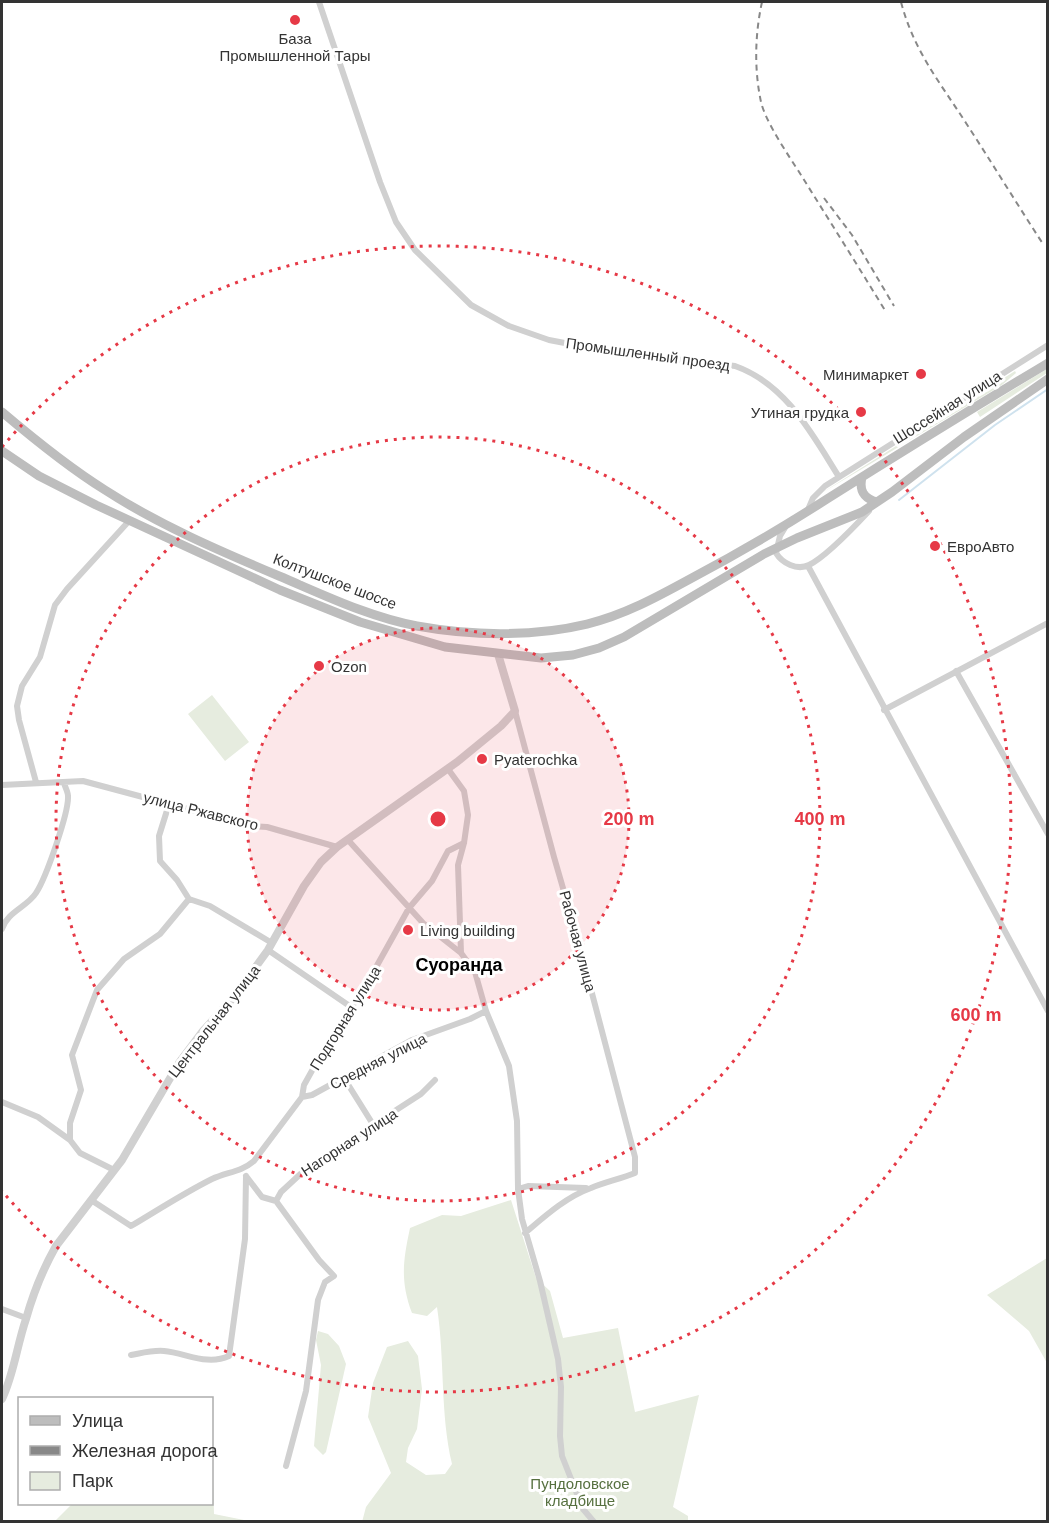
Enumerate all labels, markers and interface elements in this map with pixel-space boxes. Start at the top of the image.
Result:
marker: База Промышленной Тары [288,13,302,27]
place label: База Промышленной Тары [219,30,371,64]
street label: Промышленный проезд [565,334,731,374]
place label: Минимаркет [823,366,909,383]
street label: Шоссейная улица [890,367,1005,447]
marker: Минимаркет [914,367,928,381]
place label: Утиная грудка [751,404,850,421]
marker: Утиная грудка [854,405,868,419]
place label: ЕвроАвто [947,538,1014,555]
marker: ЕвроАвто [928,539,942,553]
street label: Колтушское шоссе [271,550,399,612]
place label: Ozon [331,658,367,675]
marker: Ozon [312,659,326,673]
place label: Pyaterochka [494,751,578,768]
marker: Pyaterochka [475,752,489,766]
street label: улица Ржавского [142,789,260,833]
centre of rings [428,809,448,829]
text: 200 m [603,809,655,829]
text: 400 m [794,809,846,829]
street label: Рабочая улица [556,889,600,994]
place label: Living building [420,922,515,939]
marker: Living building [401,923,415,937]
district label: Суоранда [416,955,503,975]
street label: Центральная улица [165,961,264,1081]
street label: Подгорная улица [306,962,384,1073]
text: 600 m [950,1005,1002,1025]
street label: Средняя улица [327,1029,430,1093]
street label: Нагорная улица [298,1104,401,1179]
legend [18,1397,213,1505]
text: Улица [72,1411,124,1431]
text: Железная дорога [72,1441,219,1461]
text: Парк [72,1471,113,1491]
park label: Пундоловское кладбище [530,1475,630,1509]

